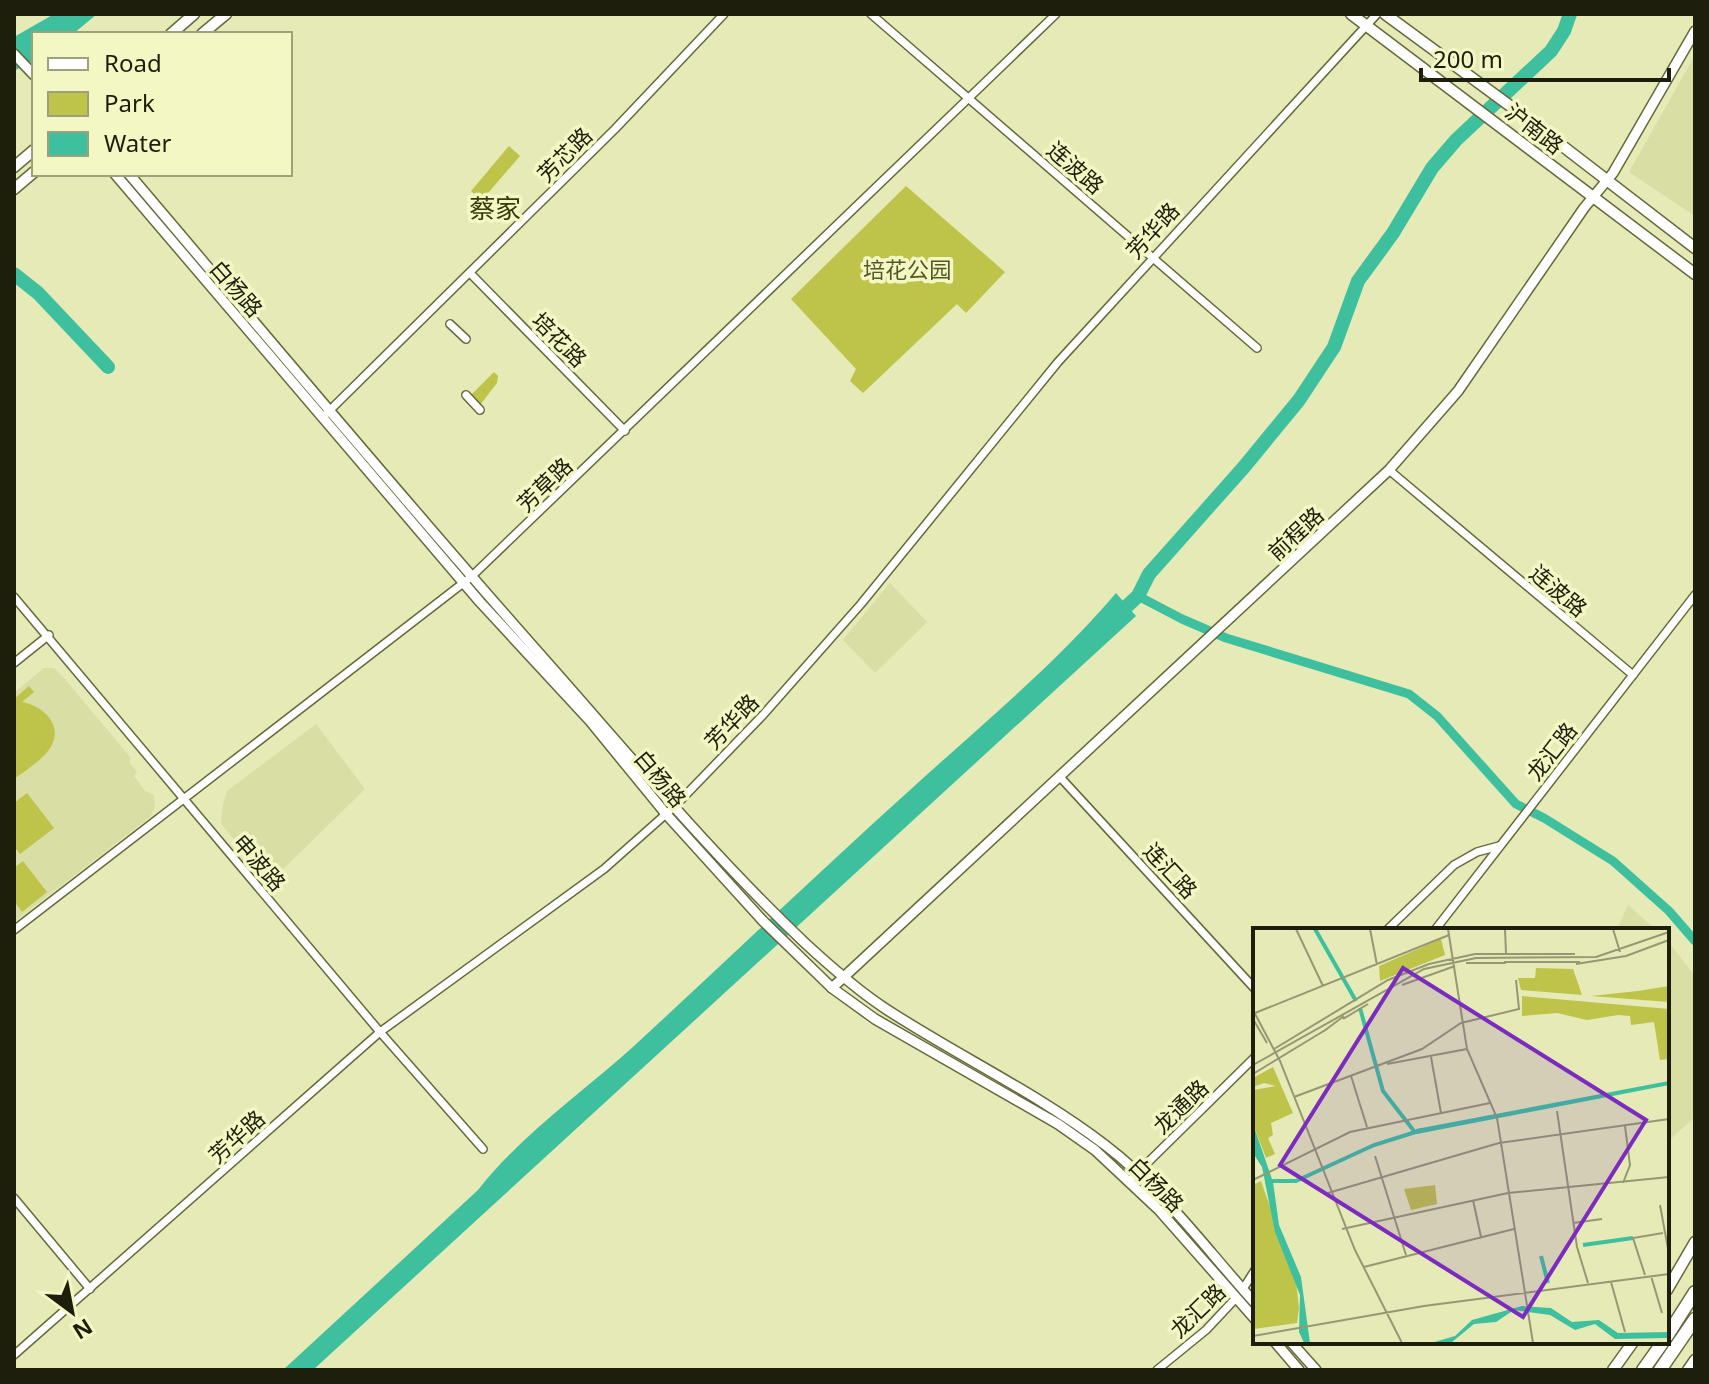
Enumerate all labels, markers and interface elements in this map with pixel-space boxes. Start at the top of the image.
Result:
legend [32,32,292,176]
scale bar [1421,32,1669,82]
text: 200 m [1433,42,1503,75]
text: Road [104,46,162,79]
text: Park [104,86,155,119]
street label: 沪南路 [1500,96,1570,160]
street label: 芳芯路 [530,120,598,188]
text: Water [104,126,172,159]
street label: 连波路 [1041,134,1111,200]
district label: 蔡家 [469,190,521,226]
street label: 芳华路 [1119,195,1185,265]
street label: 白杨路 [204,253,270,323]
park label: 培花公园 [863,254,951,284]
street label: 培花路 [526,305,594,373]
street label: 芳草路 [510,450,578,518]
street label: 前程路 [1261,500,1329,566]
street label: 连波路 [1524,557,1594,623]
street label: 芳华路 [697,687,765,755]
street label: 龙汇路 [1519,716,1583,786]
street label: 白杨路 [628,743,694,813]
street label: 申波路 [227,827,293,897]
street label: 连汇路 [1138,836,1204,904]
inset map [1253,928,1669,1344]
street label: 龙通路 [1146,1072,1214,1140]
street label: 芳华路 [201,1103,271,1169]
street label: 白杨路 [1123,1150,1191,1218]
north arrow [32,1272,112,1352]
street label: 龙汇路 [1163,1276,1231,1344]
text: N [68,1312,99,1347]

